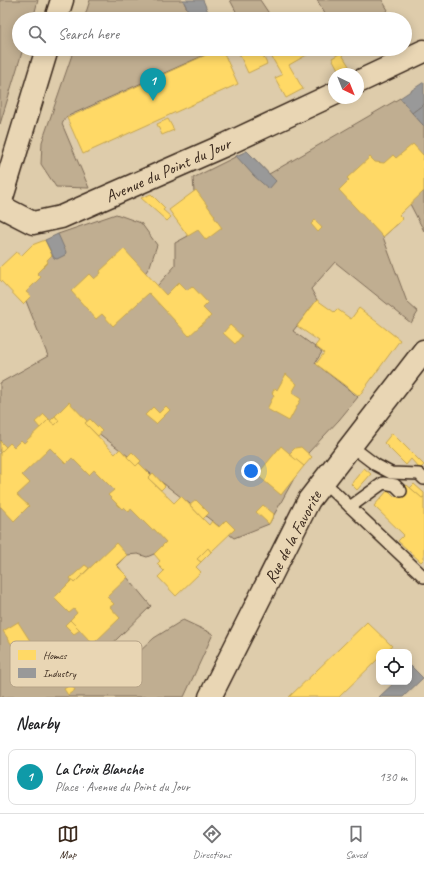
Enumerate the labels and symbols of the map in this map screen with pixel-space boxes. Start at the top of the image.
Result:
pin: 1 [140,68,166,101]
north arrow [328,68,364,104]
street label: Avenue du Point du Jour [102,132,236,207]
your location [241,461,261,481]
street label: Rue de la Favorite [260,486,327,587]
legend [10,641,142,687]
text: Homes [43,648,68,662]
text: Industry [43,666,77,680]

